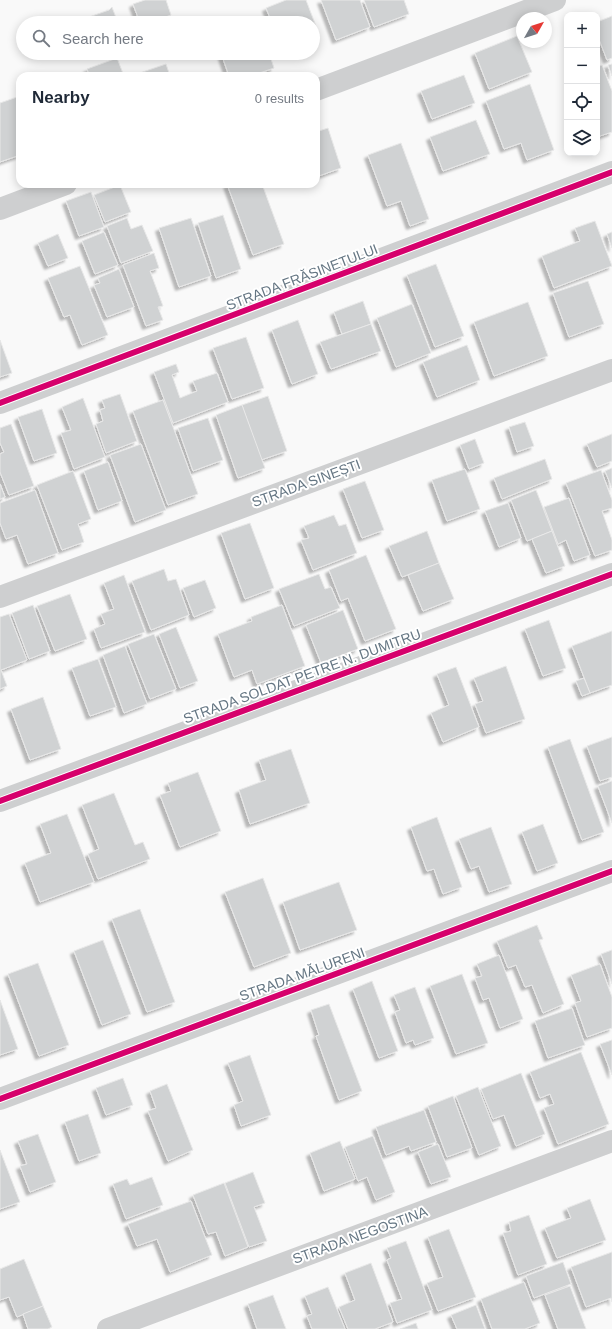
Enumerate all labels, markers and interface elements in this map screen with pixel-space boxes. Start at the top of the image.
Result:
north arrow [516,12,552,48]
map controls [564,12,600,156]
button: + [564,12,600,48]
search box [16,16,320,60]
icon: search [30,27,52,49]
text: Search here [62,30,144,47]
button: − [564,48,600,84]
button: locate [564,84,600,120]
text: Nearby [32,88,90,107]
text: 0 results [255,91,304,106]
button: layers [564,120,600,156]
street label: STRADA FRĂSINETULUI [224,241,380,313]
street label: STRADA SINEȘTI [250,456,362,510]
street label: STRADA SOLDAT PETRE N. DUMITRU [181,625,423,727]
street label: STRADA MĂLURENI [237,944,367,1004]
street label: STRADA NEGOSTINA [290,1203,430,1267]

